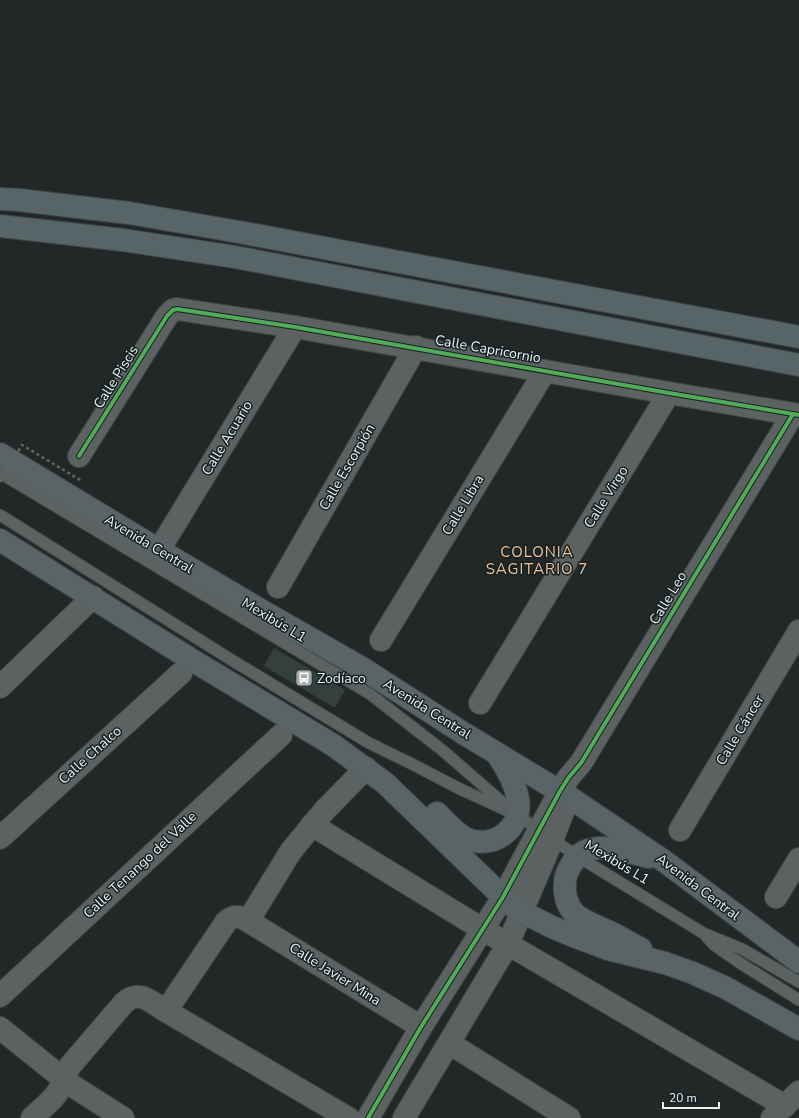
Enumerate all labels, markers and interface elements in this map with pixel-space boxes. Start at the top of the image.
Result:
street label: Calle Capricornio [434,330,543,368]
street label: Calle Piscis [89,342,143,412]
street label: Calle Acuario [197,397,257,479]
street label: Calle Escorpión [315,420,379,514]
street label: Calle Virgo [579,462,633,532]
street label: Calle Libra [438,471,488,539]
street label: Avenida Central [101,510,198,578]
district label: COLONIA SAGITARIO 7 [486,542,588,579]
street label: Calle Leo [645,568,691,628]
street label: Mexibús L1 [238,593,310,647]
bus stop icon: Zodíaco [294,668,314,688]
place label: Zodíaco [317,669,366,688]
street label: Avenida Central [379,674,475,744]
street label: Calle Cáncer [711,691,769,769]
street label: Calle Chalco [54,721,126,788]
street label: Calle Tenango del Valle [79,807,201,923]
street label: Mexibús L1 [581,835,653,889]
street label: Avenida Central [652,849,745,925]
street label: Calle Javier Mina [285,938,385,1010]
scale bar [663,1084,719,1110]
text: 20 m [669,1090,697,1106]

